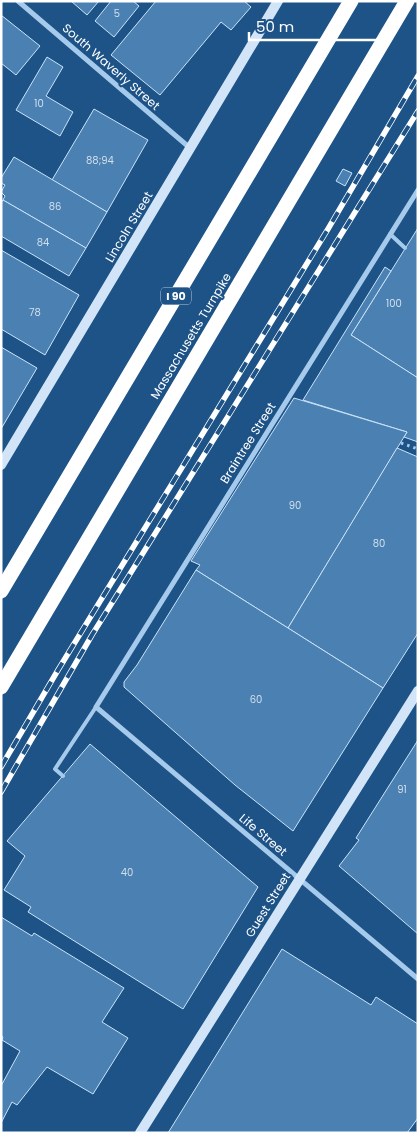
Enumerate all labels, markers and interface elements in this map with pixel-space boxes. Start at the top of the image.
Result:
house number: 5 [114,6,120,21]
scale bar [249,10,386,42]
text: 50 m [256,16,294,37]
street label: South Waverly Street [59,19,164,114]
house number: 10 [34,96,44,111]
house number: 88;94 [86,153,114,168]
street label: Lincoln Street [101,188,156,265]
house number: 86 [49,199,61,214]
house number: 84 [37,235,49,250]
street label: Massachusetts Turnpike [146,269,235,402]
road number: I 90 [161,288,191,304]
house number: 100 [386,296,402,311]
house number: 78 [29,305,41,320]
street label: Braintree Street [216,399,279,487]
house number: 90 [289,498,301,513]
house number: 80 [373,536,385,551]
house number: 60 [250,692,262,707]
house number: 91 [397,782,407,797]
street label: Life Street [236,810,291,860]
house number: 40 [121,865,133,880]
street label: Guest Street [241,869,294,940]

